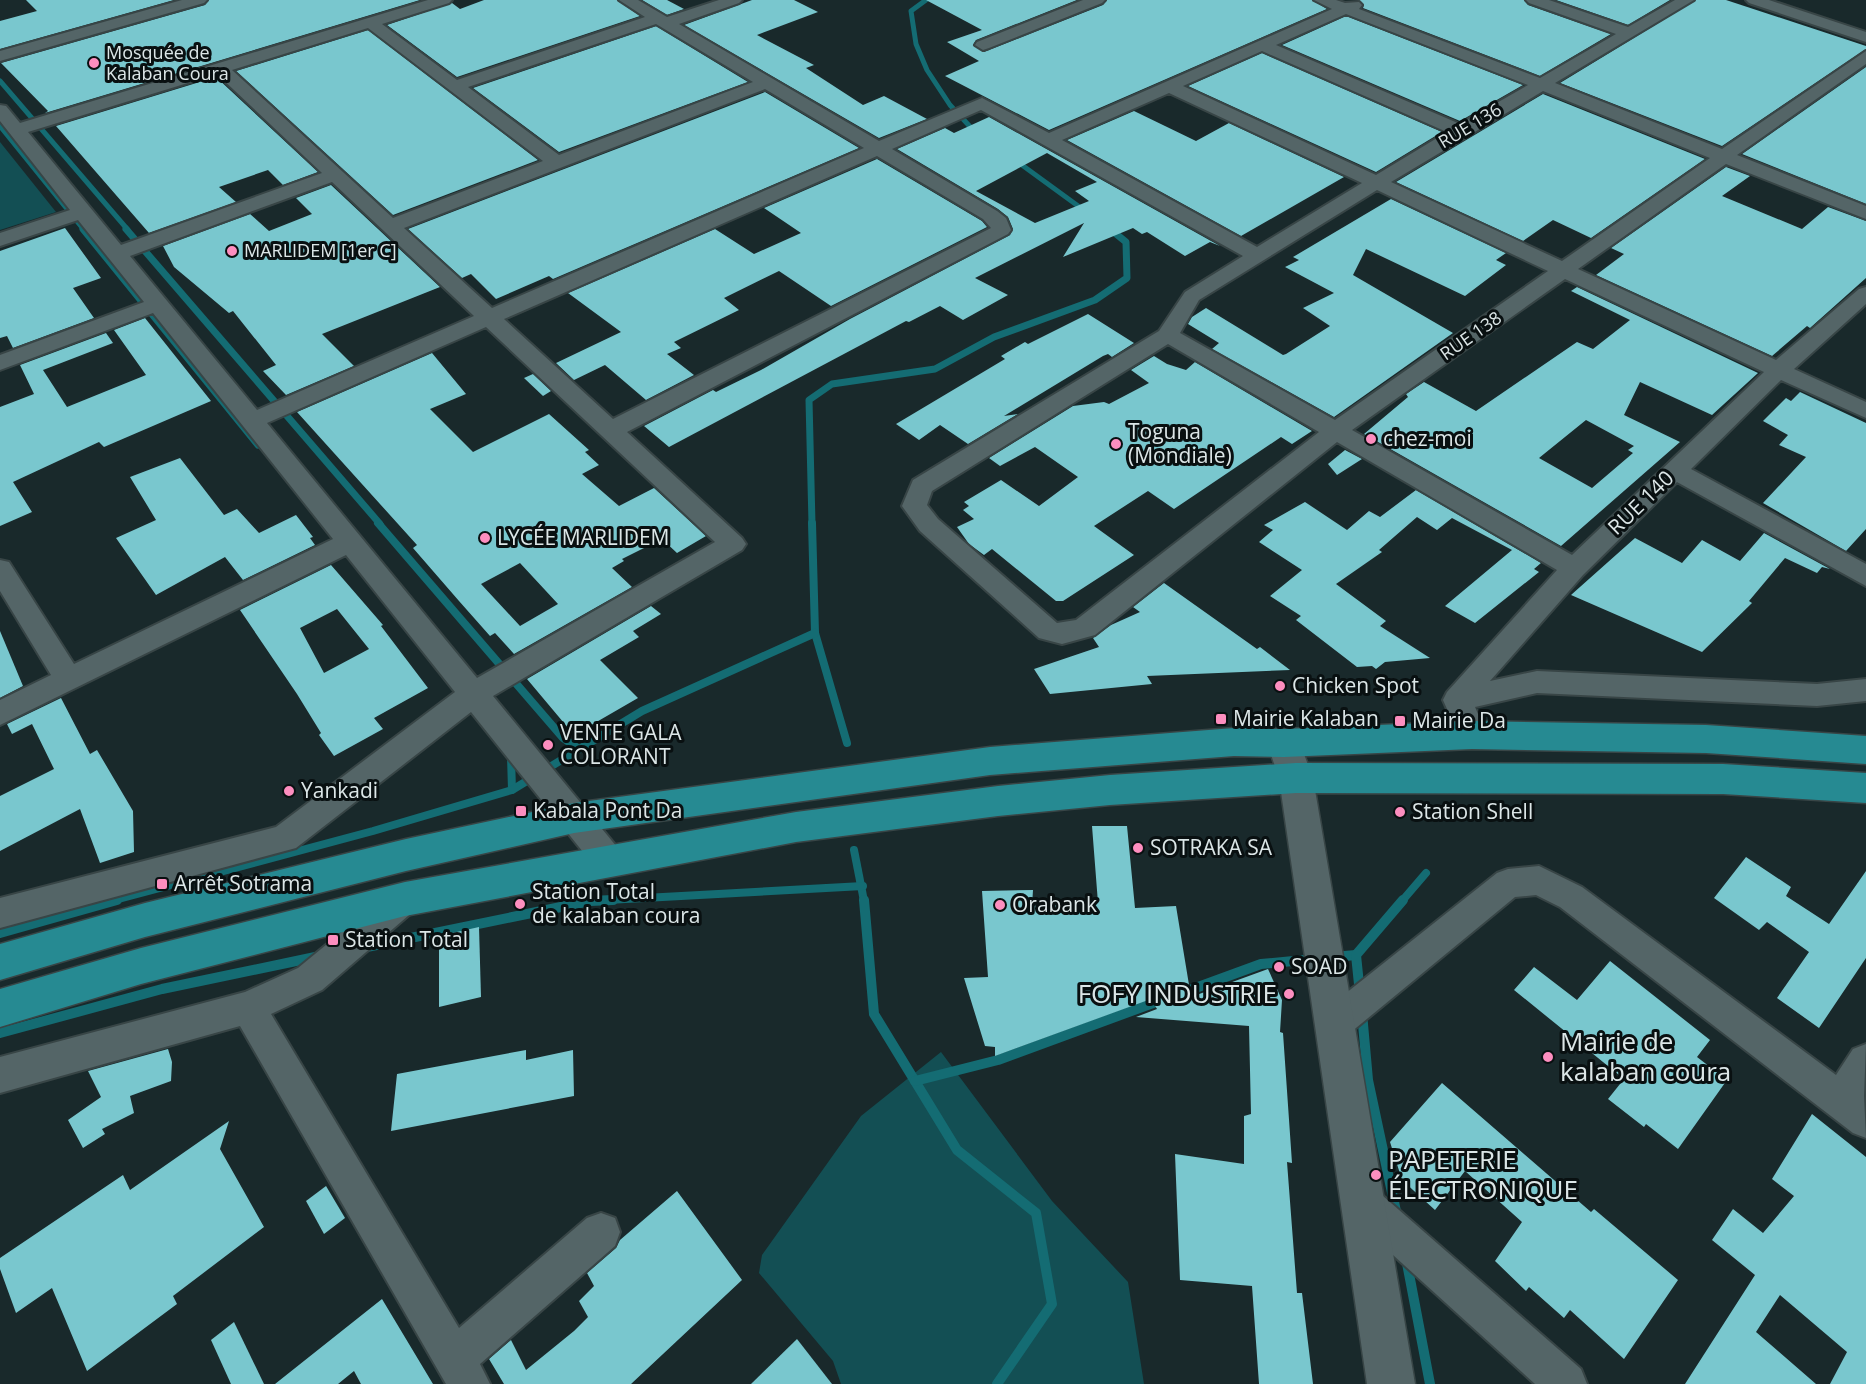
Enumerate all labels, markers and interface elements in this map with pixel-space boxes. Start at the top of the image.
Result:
place label: Mosquée de Kalaban Coura [106,40,229,85]
marker: Mosquée de Kalaban Coura [87,56,101,70]
street label: RUE 136 [1433,97,1506,153]
place label: MARLIDEM [1er C] [244,238,397,262]
marker: MARLIDEM [1er C] [225,244,239,258]
street label: RUE 138 [1435,305,1506,365]
place label: Toguna (Mondiale) [1128,417,1232,469]
place label: chez-moi [1383,424,1472,452]
marker: chez-moi [1364,432,1378,446]
marker: Toguna (Mondiale) [1109,437,1123,451]
street label: RUE 140 [1601,464,1679,541]
place label: LYCÉE MARLIDEM [497,523,669,551]
marker: LYCÉE MARLIDEM [478,531,492,545]
place label: Chicken Spot [1292,671,1419,699]
marker: Chicken Spot [1273,679,1287,693]
place label: Mairie Kalaban [1233,704,1379,732]
place label: Mairie Da [1412,706,1506,734]
marker: Mairie Kalaban [1214,712,1228,726]
marker: Mairie Da [1393,714,1407,728]
place label: VENTE GALA COLORANT [560,718,682,770]
marker: VENTE GALA COLORANT [541,738,555,752]
place label: Yankadi [301,776,378,804]
marker: Yankadi [282,784,296,798]
place label: Kabala Pont Da [533,796,682,824]
place label: Station Shell [1412,797,1533,825]
marker: Kabala Pont Da [514,804,528,818]
marker: Station Shell [1393,805,1407,819]
place label: SOTRAKA SA [1150,833,1273,861]
marker: SOTRAKA SA [1131,841,1145,855]
place label: Arrêt Sotrama [174,869,312,897]
marker: Arrêt Sotrama [155,877,169,891]
place label: Station Total de kalaban coura [532,877,700,929]
place label: Orabank [1012,890,1097,918]
marker: Station Total de kalaban coura [513,897,527,911]
marker: Orabank [993,898,1007,912]
place label: Station Total [345,925,468,953]
marker: Station Total [326,933,340,947]
place label: SOAD [1291,952,1347,980]
marker: SOAD [1272,960,1286,974]
place label: FOFY INDUSTRIE [1078,975,1277,1011]
marker: FOFY INDUSTRIE [1282,987,1296,1001]
place label: Mairie de kalaban coura [1560,1023,1731,1089]
marker: Mairie de kalaban coura [1541,1050,1555,1064]
place label: PAPETERIE ÉLECTRONIQUE [1388,1141,1578,1207]
marker: PAPETERIE ÉLECTRONIQUE [1369,1168,1383,1182]

